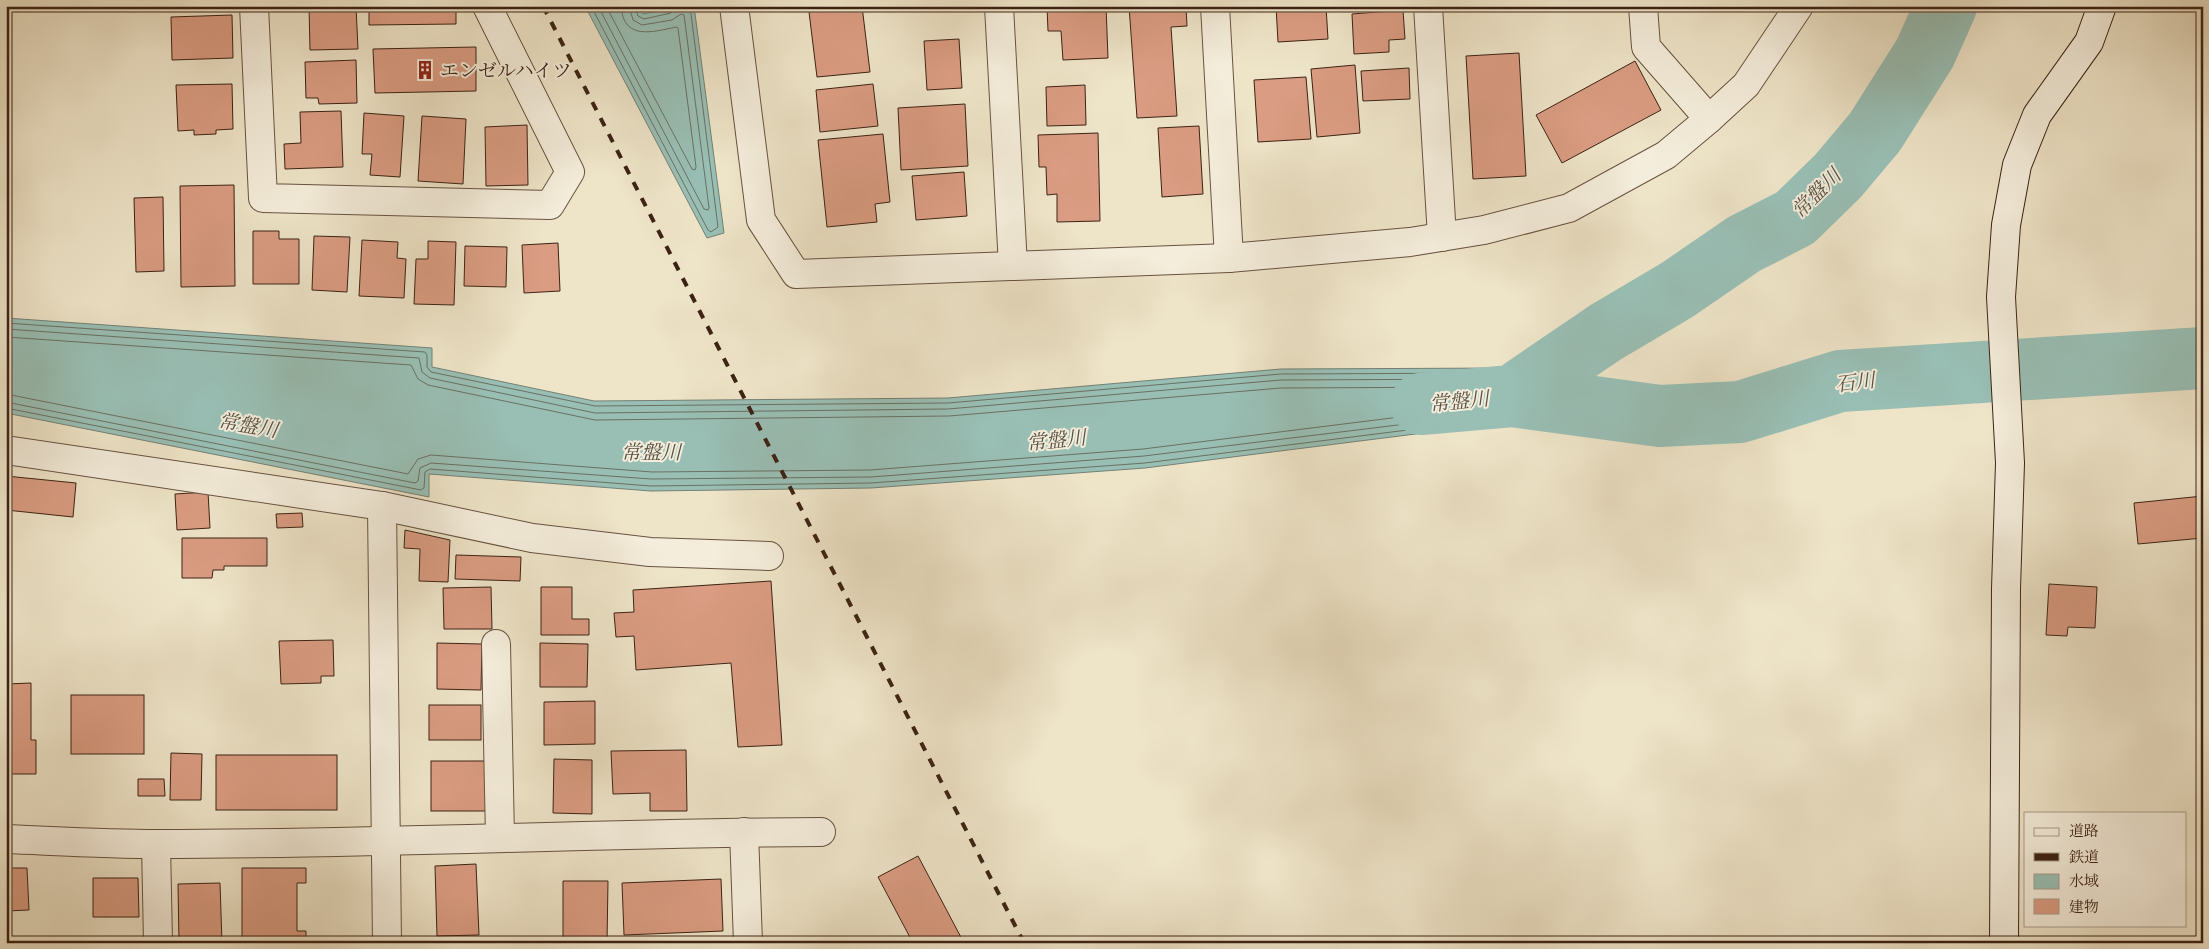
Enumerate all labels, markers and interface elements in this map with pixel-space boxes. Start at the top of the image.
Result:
place label: エンゼルハイツ [440,58,572,84]
building icon: エンゼルハイツ [414,59,436,81]
water label: 常盤川 [1786,161,1849,224]
water label: 石川 [1834,366,1879,398]
water label: 常盤川 [1428,385,1492,418]
water label: 常盤川 [216,407,282,444]
water label: 常盤川 [1025,424,1089,457]
water label: 常盤川 [621,439,683,466]
legend [2024,812,2186,926]
text: 道路 [2069,821,2099,841]
text: 鉄道 [2069,847,2099,867]
text: 水域 [2069,871,2099,891]
text: 建物 [2069,897,2099,917]

